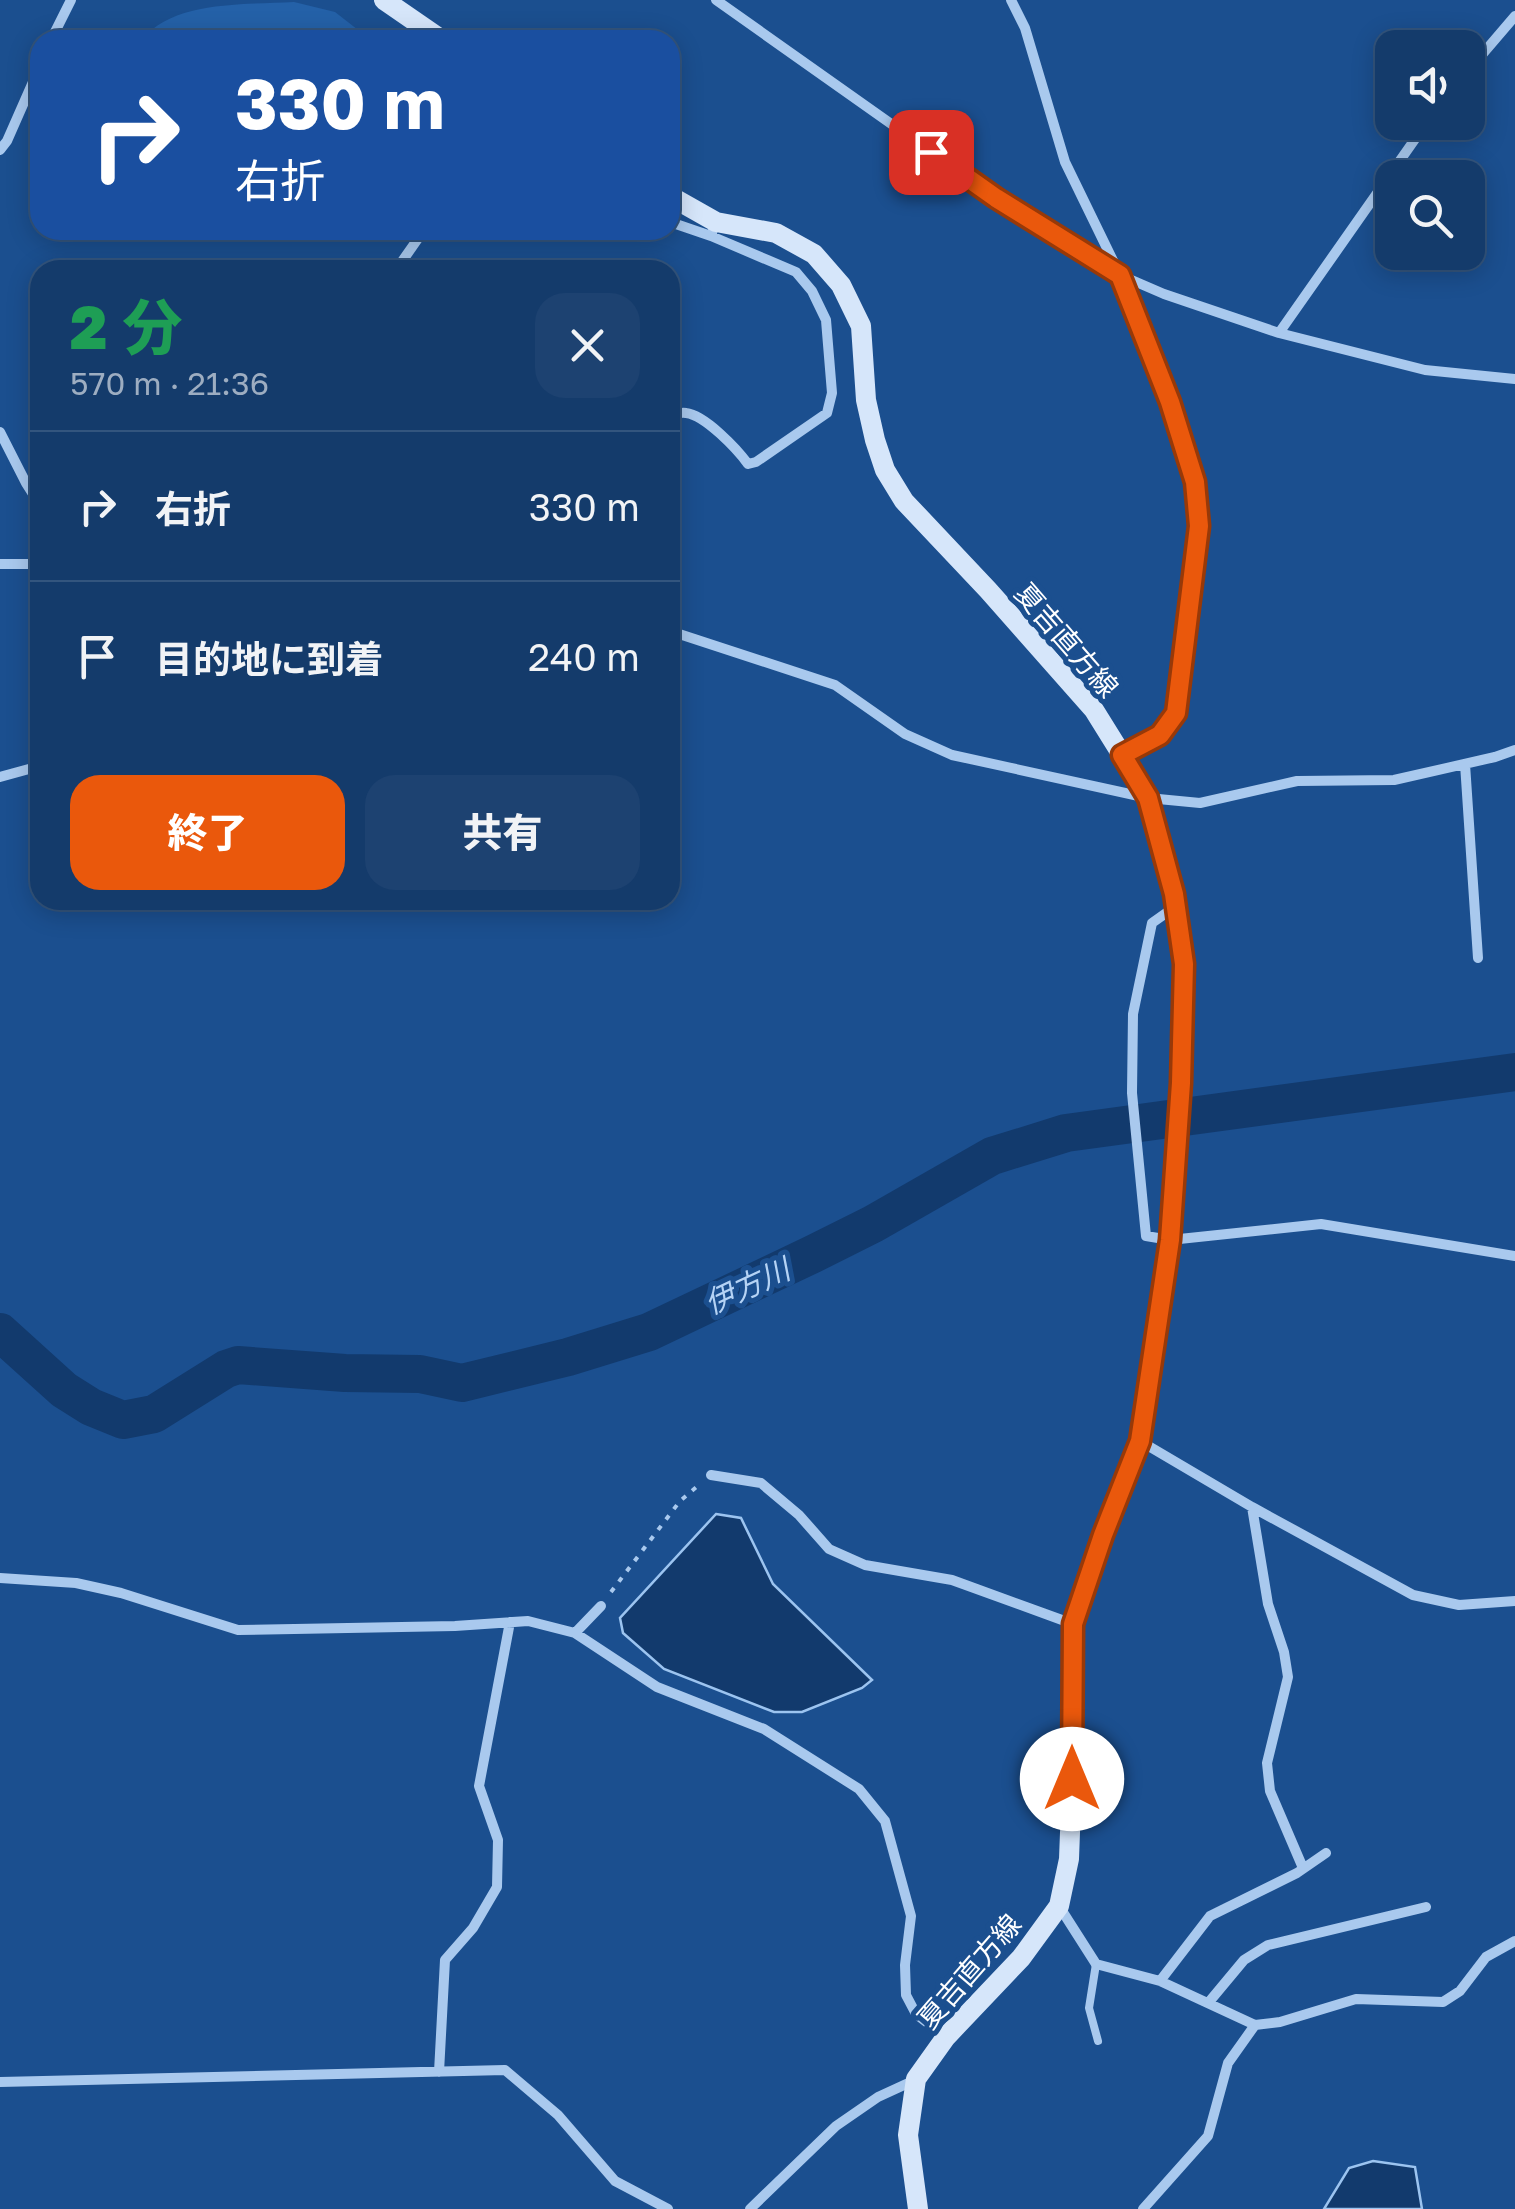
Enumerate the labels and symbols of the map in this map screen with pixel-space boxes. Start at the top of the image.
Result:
pin [889,110,974,195]
street label: 夏吉直方線 [1009,576,1125,704]
water label: 伊方川 [699,1249,798,1321]
position arrow [1020,1727,1124,1831]
street label: 夏吉直方線 [911,1907,1027,2035]

